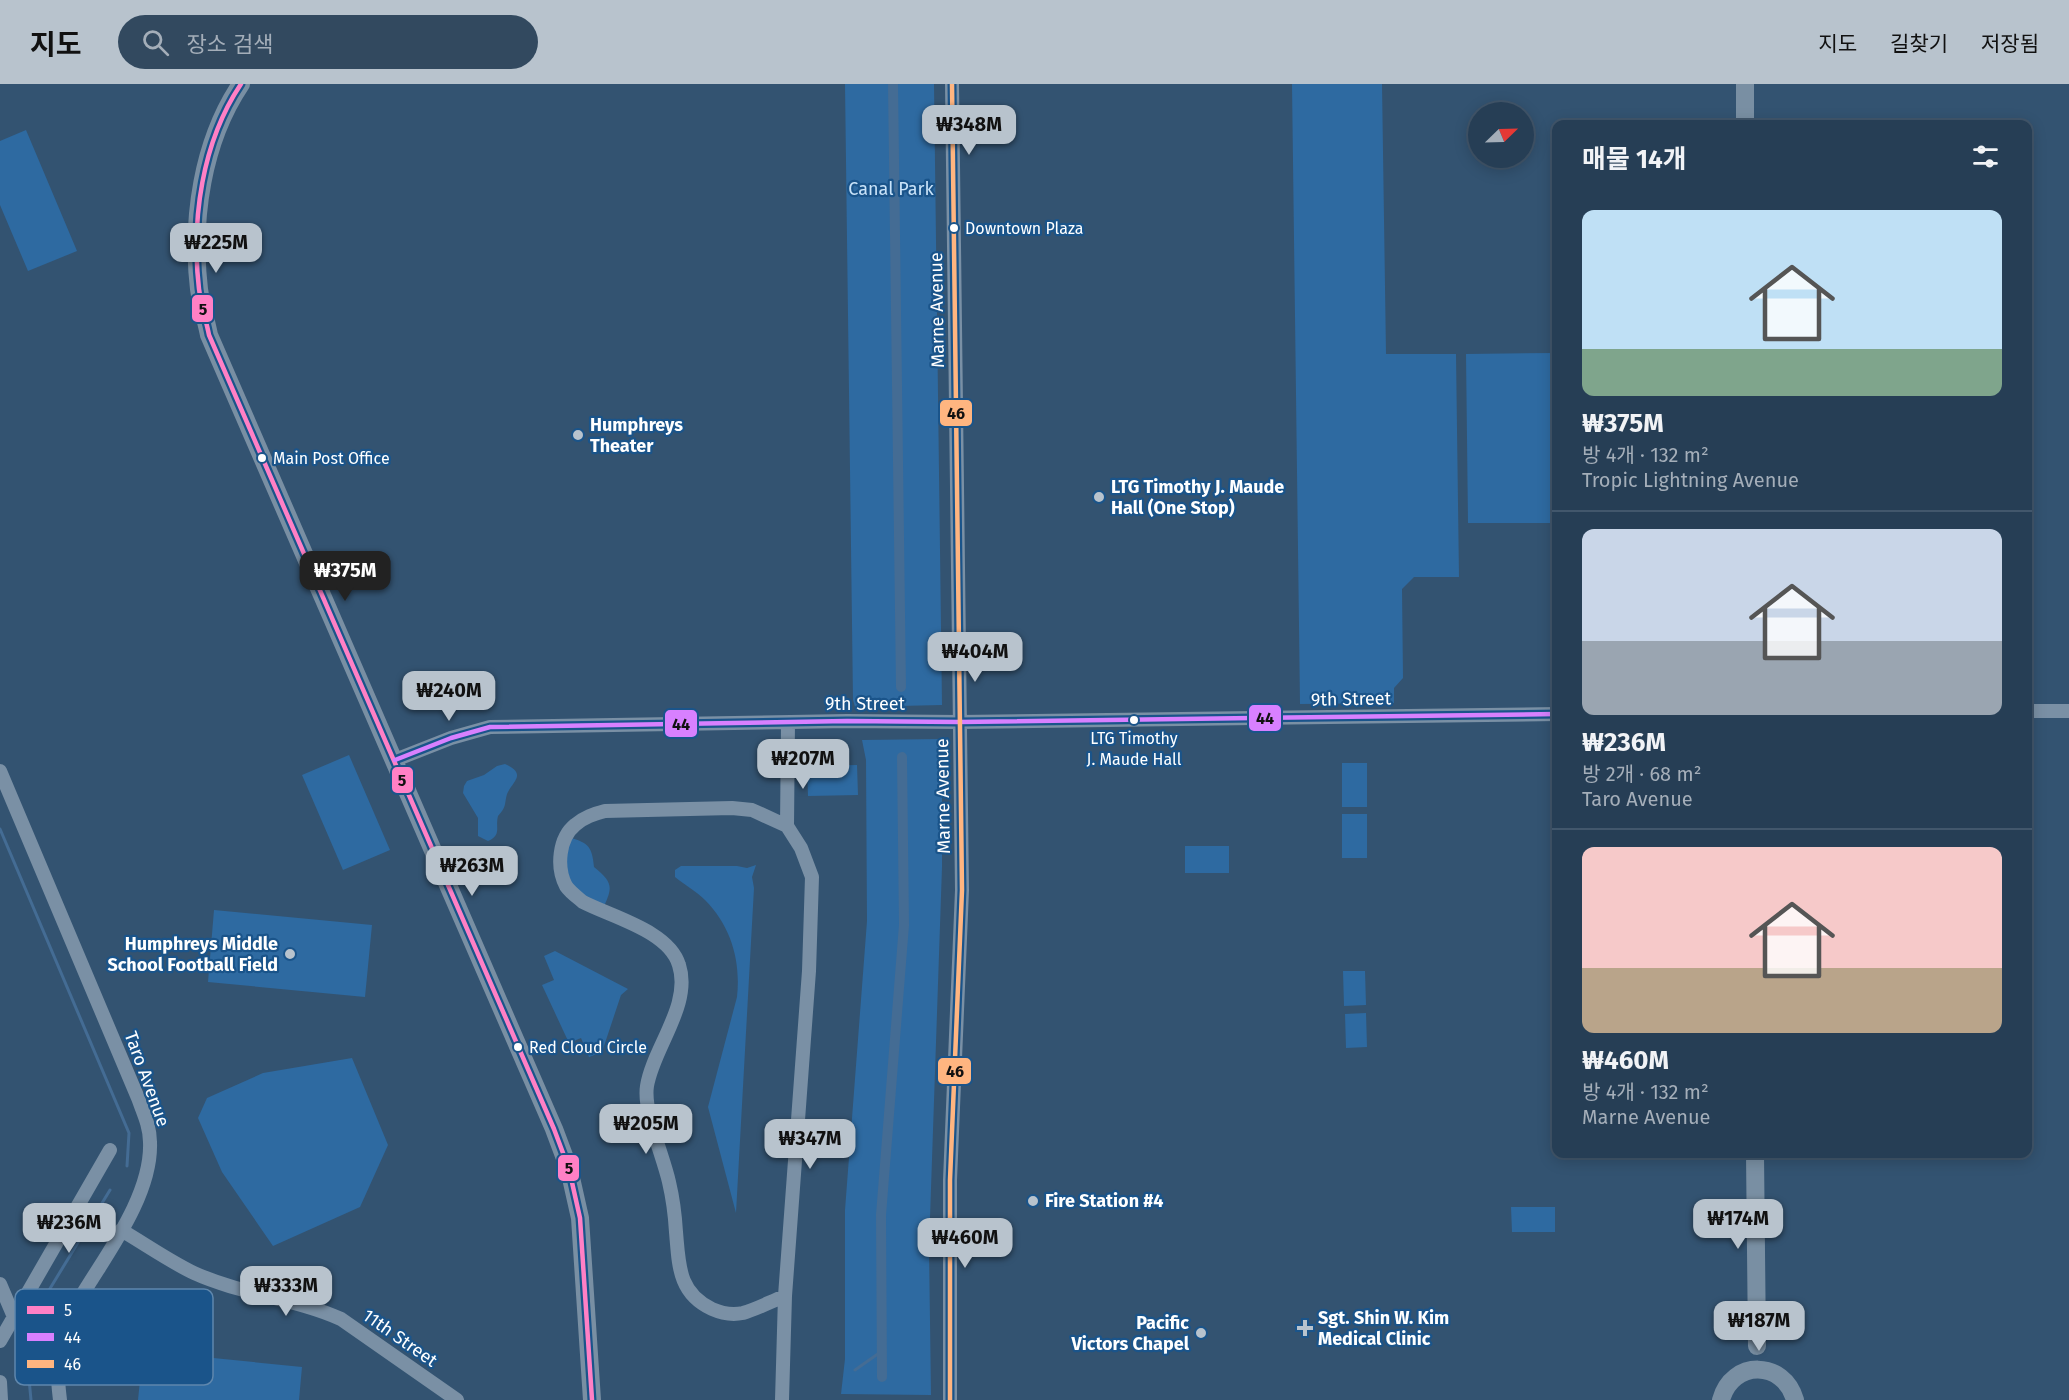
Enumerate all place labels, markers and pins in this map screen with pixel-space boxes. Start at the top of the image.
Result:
pin: ₩348M [927,105,1011,156]
place label: Downtown Plaza [965,219,1083,238]
marker: Downtown Plaza [948,222,960,234]
pin: ₩225M [174,223,258,274]
place label: Humphreys Theater [590,414,683,457]
marker: Humphreys Theater [571,428,585,442]
place label: Main Post Office [273,449,390,468]
marker: Main Post Office [256,452,268,464]
place label: LTG Timothy J. Maude Hall (One Stop) [1111,476,1284,519]
marker: LTG Timothy J. Maude Hall (One Stop) [1092,490,1106,504]
pin: ₩375M [303,551,387,602]
pin: ₩404M [933,632,1017,683]
pin: ₩240M [407,671,491,722]
marker: LTG Timothy J. Maude Hall [1128,714,1140,726]
place label: LTG Timothy J. Maude Hall [1087,729,1182,769]
pin: ₩207M [761,739,845,790]
pin: ₩263M [430,846,514,897]
place label: Humphreys Middle School Football Field [107,933,278,976]
marker: Humphreys Middle School Football Field [283,947,297,961]
place label: Red Cloud Circle [529,1038,647,1057]
marker: Red Cloud Circle [512,1041,524,1053]
pin: ₩205M [604,1104,688,1155]
pin: ₩347M [768,1119,852,1170]
place label: Fire Station #4 [1045,1190,1163,1212]
marker: Fire Station #4 [1026,1194,1040,1208]
pin: ₩174M [1696,1199,1780,1250]
pin: ₩236M [27,1203,111,1254]
pin: ₩460M [923,1218,1007,1269]
pin: ₩333M [244,1266,328,1317]
pin: ₩187M [1717,1301,1801,1352]
place label: Sgt. Shin W. Kim Medical Clinic [1318,1307,1449,1350]
place label: Pacific Victors Chapel [1070,1312,1190,1355]
marker: Sgt. Shin W. Kim Medical Clinic [1296,1319,1314,1337]
marker: Pacific Victors Chapel [1194,1326,1208,1340]

